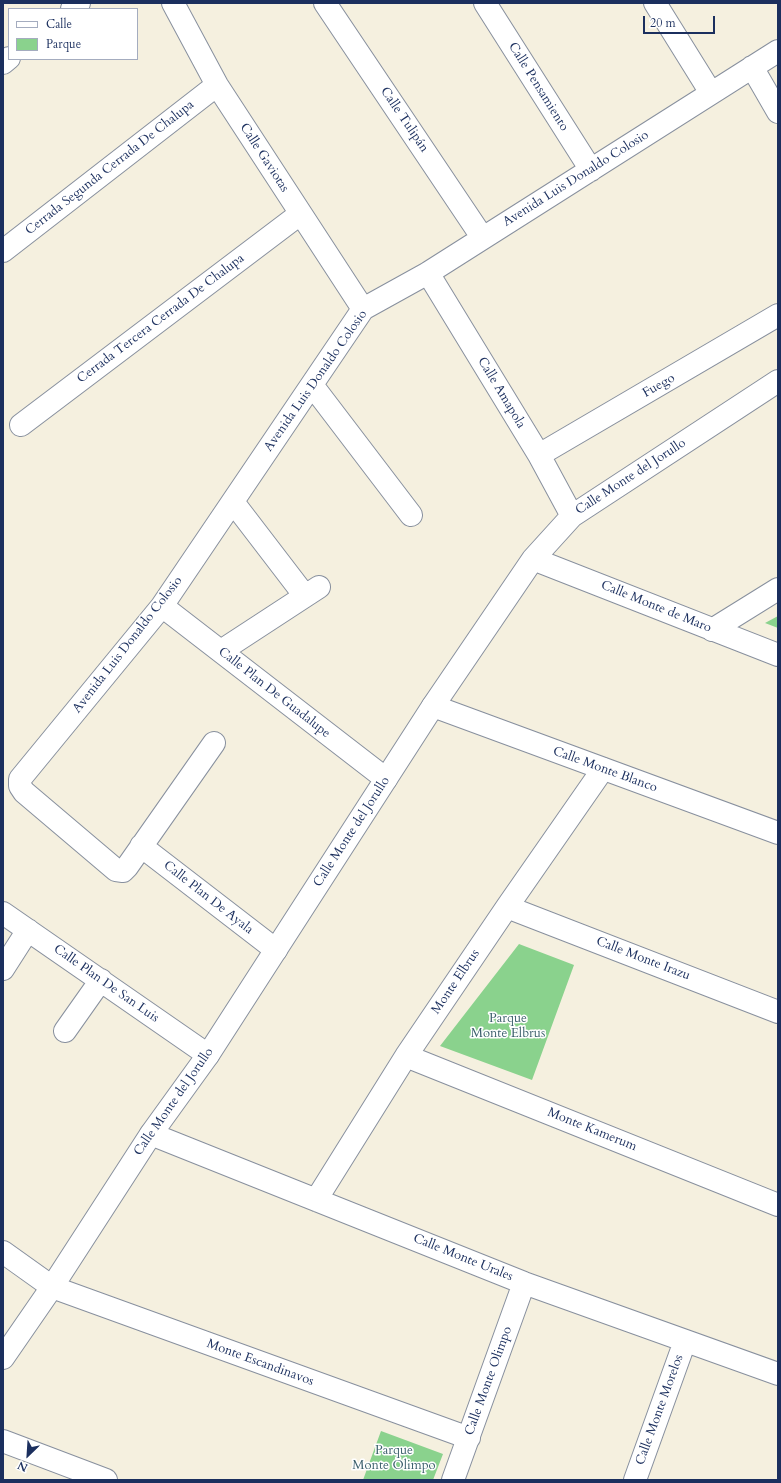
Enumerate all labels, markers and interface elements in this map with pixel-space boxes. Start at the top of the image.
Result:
legend [8,8,138,60]
scale bar [645,8,717,34]
text: 20 m [650,15,676,31]
text: Calle [46,16,72,32]
text: Parque [46,36,81,52]
street label: Calle Pensamiento [504,40,572,134]
street label: Calle Tulipán [377,84,431,156]
street label: Cerrada Segunda Cerrada De Chalupa [23,97,197,239]
street label: Calle Gaviotas [236,121,292,195]
street label: Avenida Luis Donaldo Colosio [500,128,652,230]
street label: Cerrada Tercera Cerrada De Chalupa [74,251,248,387]
street label: Avenida Luis Donaldo Colosio [261,307,371,455]
street label: Calle Amapola [474,355,528,431]
street label: Fuego [640,371,678,401]
street label: Calle Monte del Jorullo [573,436,689,518]
street label: Avenida Luis Donaldo Colosio [70,574,186,716]
street label: Calle Monte de Maro [599,578,713,636]
street label: Calle Plan De Guadalupe [215,644,333,742]
street label: Calle Monte Blanco [551,744,659,796]
street label: Calle Monte del Jorullo [311,774,393,890]
street label: Calle Plan De Ayala [160,858,256,938]
street label: Calle Monte Irazu [594,934,692,984]
street label: Calle Plan De San Luis [50,942,162,1026]
street label: Monte Elbrus [429,947,483,1017]
park label: Parque Monte Elbrus [471,1011,545,1042]
street label: Calle Monte del Jorullo [131,1045,217,1159]
street label: Monte Kamerum [545,1105,639,1155]
street label: Calle Monte Urales [411,1231,515,1285]
street label: Calle Monte Olimpo [462,1324,516,1438]
street label: Monte Escandinavos [204,1336,316,1390]
street label: Calle Monte Morelos [633,1353,687,1467]
north arrow [8,1435,48,1475]
park label: Parque Monte Olimpo [352,1443,436,1474]
text: N [15,1458,30,1475]

